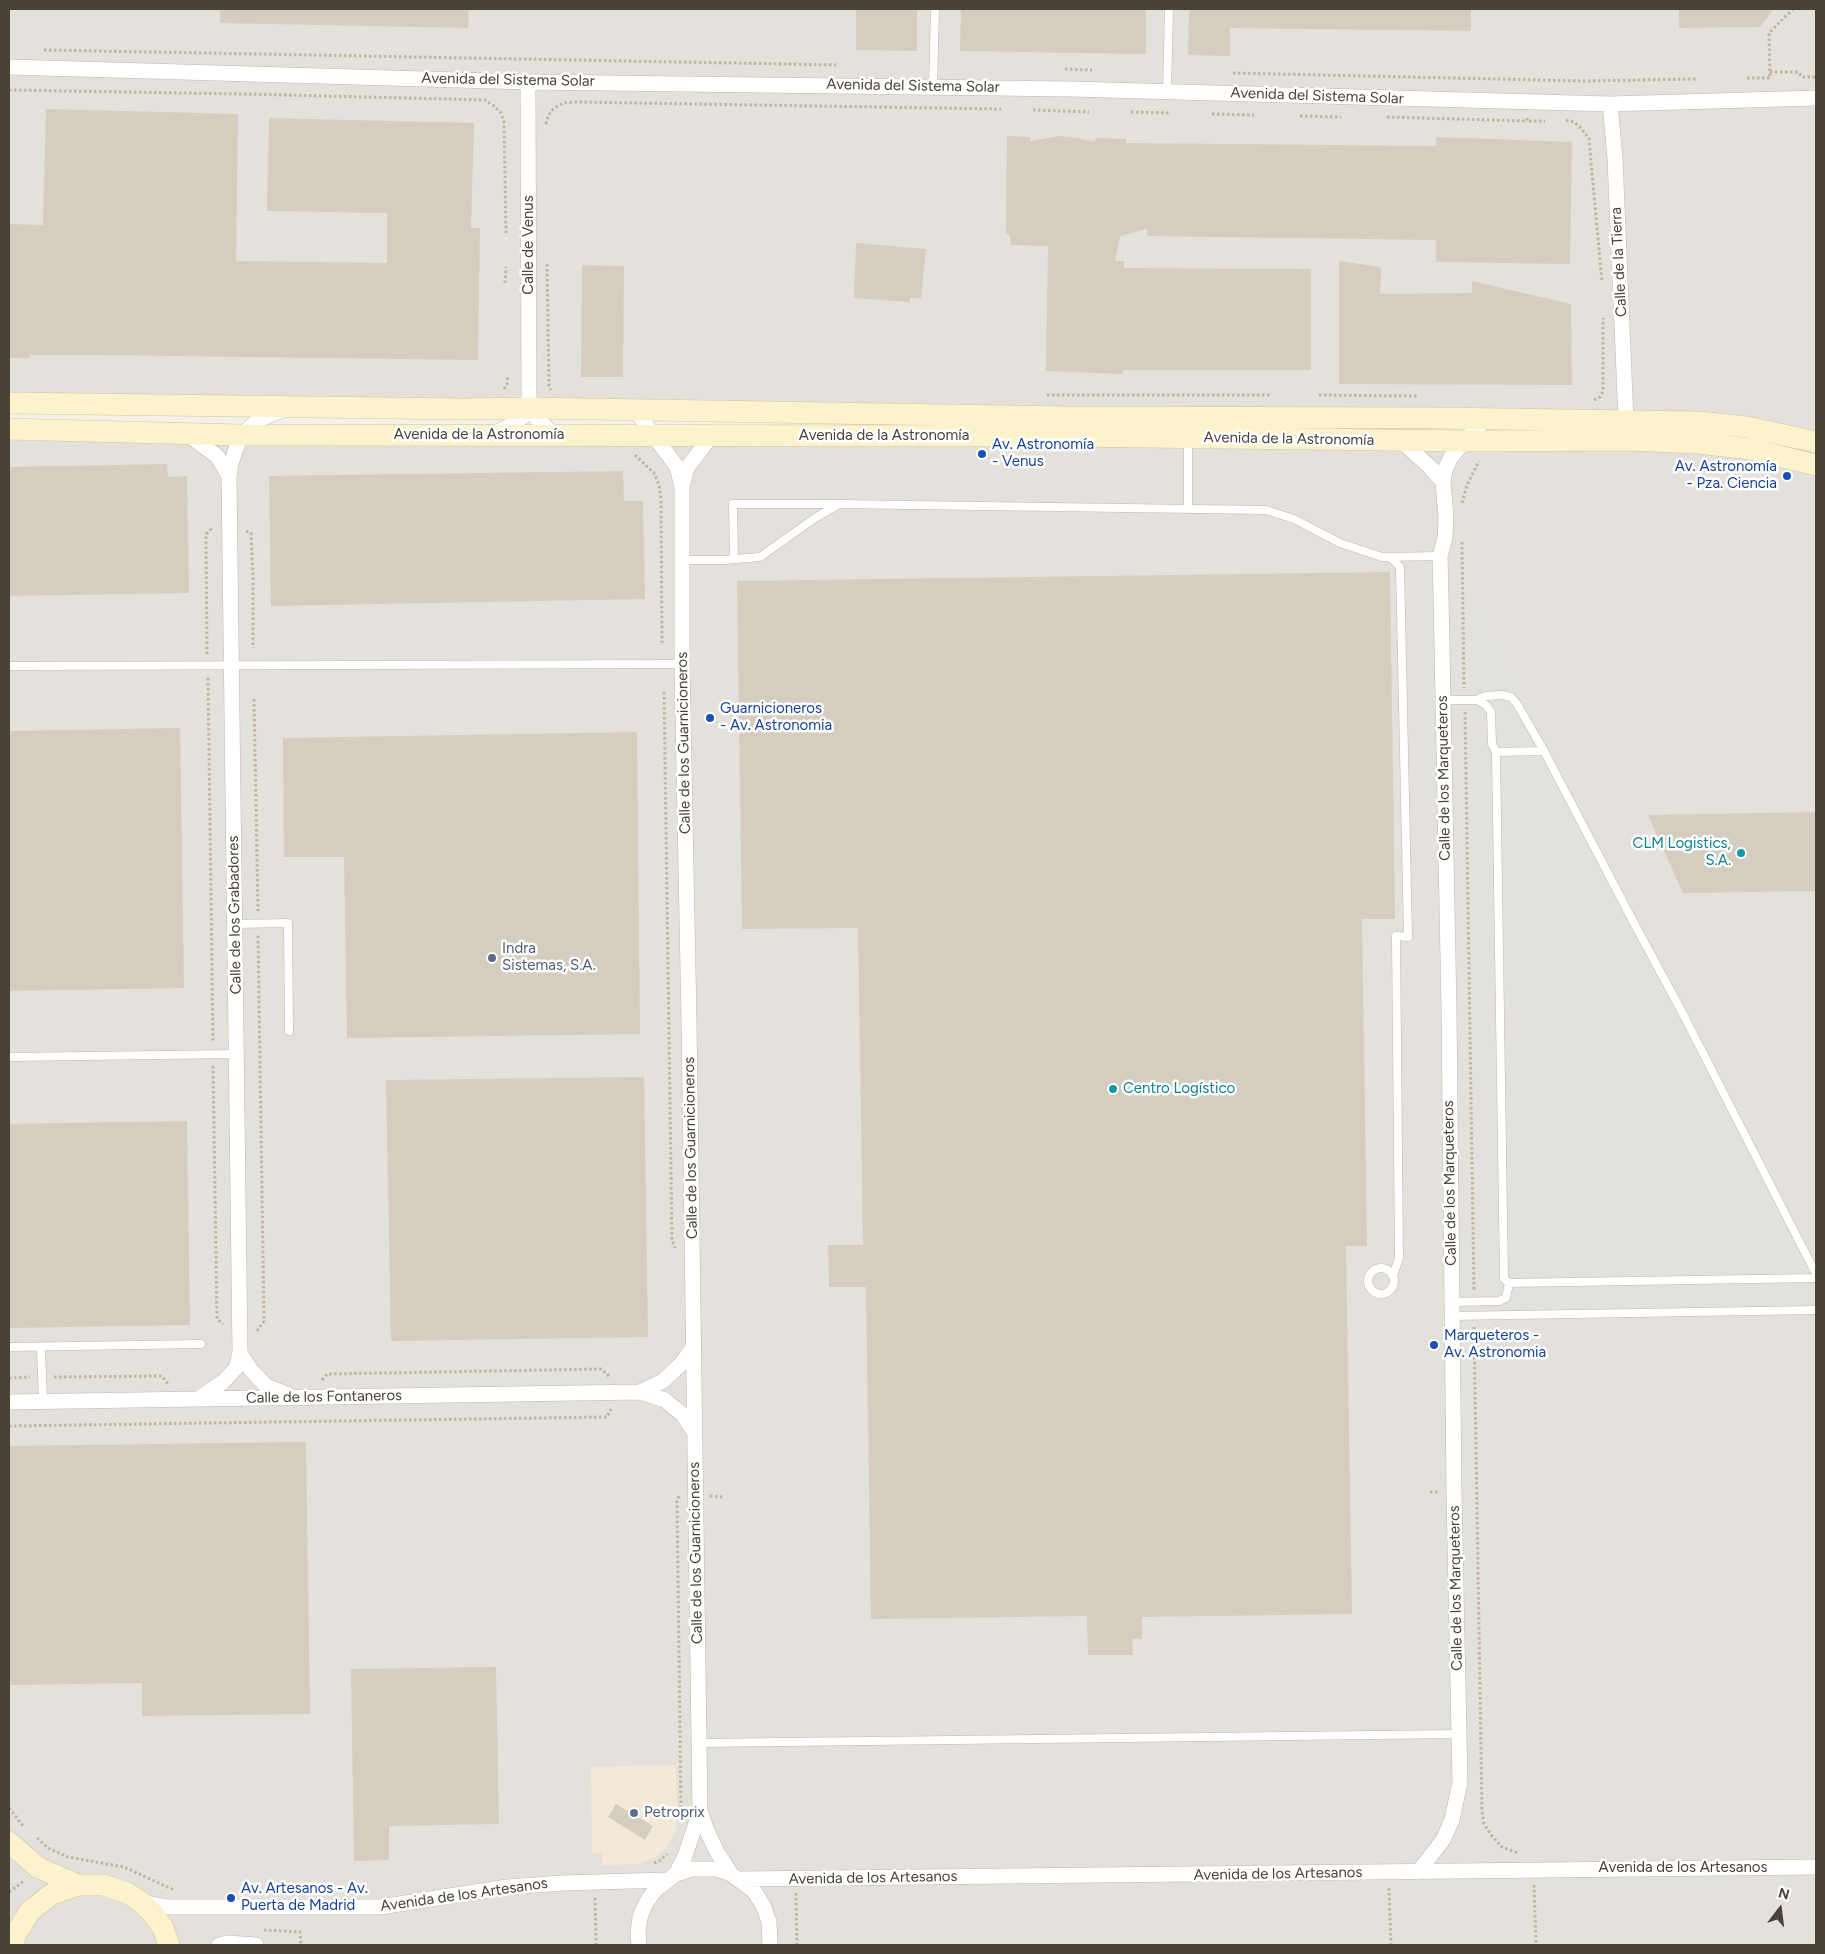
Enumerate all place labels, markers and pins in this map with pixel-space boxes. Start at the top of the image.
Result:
place label: Av. Astronomía - Venus [992,436,1094,471]
marker: Av. Astronomía - Venus [976,448,988,460]
place label: Av. Astronomía - Pza. Ciencia [1675,458,1777,493]
marker: Av. Astronomía - Pza. Ciencia [1781,470,1793,482]
place label: Guarnicioneros - Av. Astronomia [720,700,832,735]
marker: Guarnicioneros - Av. Astronomia [704,712,716,724]
place label: CLM Logistics, S.A. [1633,835,1731,870]
marker: CLM Logistics, S.A. [1735,847,1747,859]
place label: Indra Sistemas, S.A. [502,940,596,975]
marker: Indra Sistemas, S.A. [486,952,498,964]
place label: Centro Logístico [1123,1080,1235,1098]
marker: Centro Logístico [1107,1083,1119,1095]
place label: Marqueteros - Av. Astronomia [1444,1327,1546,1362]
marker: Marqueteros - Av. Astronomia [1428,1339,1440,1351]
place label: Petroprix [644,1804,705,1822]
marker: Petroprix [628,1807,640,1819]
place label: Av. Artesanos - Av. Puerta de Madrid [241,1880,368,1915]
marker: Av. Artesanos - Av. Puerta de Madrid [225,1892,237,1904]

